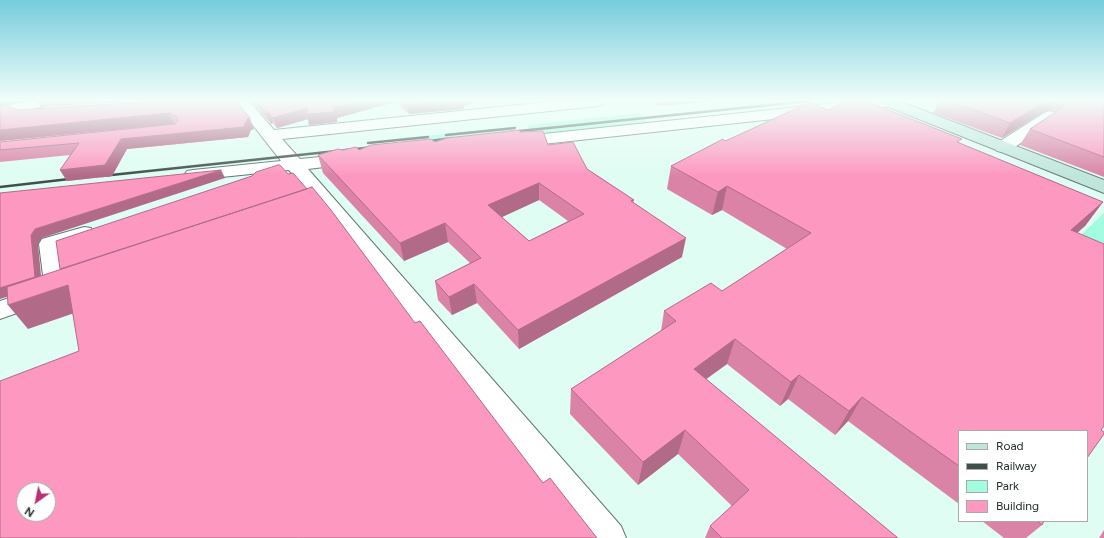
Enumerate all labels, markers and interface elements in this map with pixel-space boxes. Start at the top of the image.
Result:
legend [958,430,1088,522]
text: Road [996,439,1024,453]
text: Railway [996,459,1037,473]
text: Park [996,479,1019,493]
north arrow [16,482,56,522]
text: Building [996,499,1039,513]
text: N [23,504,37,519]

